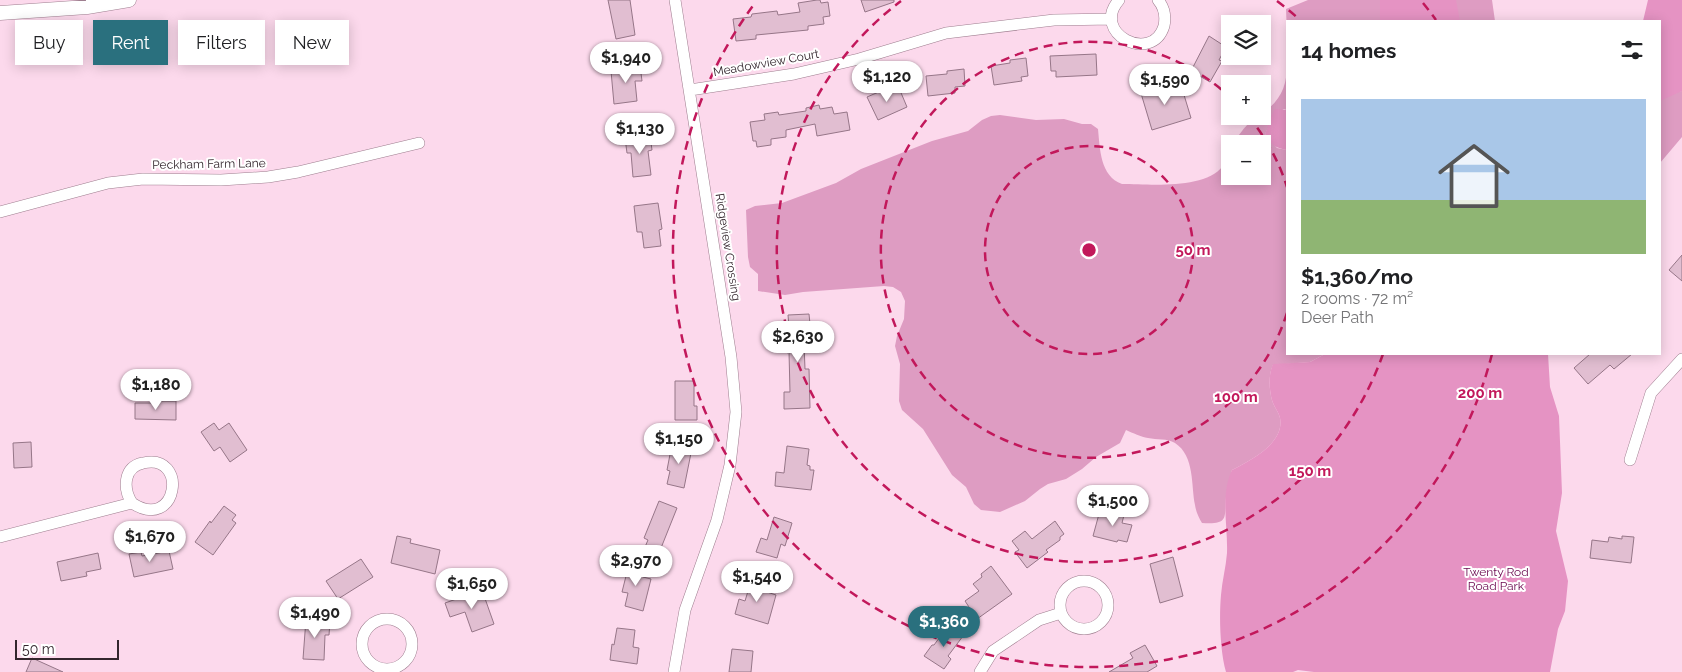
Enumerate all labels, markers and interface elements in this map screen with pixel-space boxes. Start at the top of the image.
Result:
map controls [1221,15,1271,185]
button: layers [1221,15,1271,65]
chip: Buy [15,20,83,65]
chip: Rent [93,20,168,65]
chip: Filters [178,20,265,65]
chip: New [275,20,349,65]
icon: filters [1618,36,1646,64]
text: 14 homes [1301,38,1396,63]
pin: $1,940 [585,42,667,84]
street label: Meadowview Court [712,47,820,79]
text: $1,940 [601,48,651,67]
pin: $1,120 [846,61,928,103]
pin: $1,590 [1124,64,1206,106]
text: $1,120 [863,67,911,86]
text: $1,590 [1140,70,1190,89]
button: + [1221,75,1271,125]
pin: $1,130 [599,112,681,155]
text: $1,130 [616,119,664,138]
icon: home [1429,131,1519,221]
button: − [1221,135,1271,185]
street label: Peckham Farm Lane [152,156,266,172]
street label: Ridgeview Crossing [713,192,743,302]
centre of rings [1080,241,1098,259]
text: 50 m [1175,241,1211,259]
text: $1,360/mo [1301,264,1413,289]
text: 2 rooms · 72 m² [1301,289,1413,308]
text: Deer Path [1301,308,1374,327]
pin: $2,630 [757,320,839,363]
text: $2,630 [772,327,824,346]
pin: $1,180 [115,368,197,411]
text: $1,180 [131,375,181,394]
text: 200 m [1458,384,1502,402]
text: 100 m [1214,388,1258,406]
pin: $1,150 [638,422,720,465]
text: $1,150 [655,429,703,448]
text: 150 m [1289,462,1331,480]
pin: $1,500 [1072,484,1154,527]
text: $1,500 [1088,491,1138,510]
pin: $1,670 [109,520,191,563]
text: $1,670 [125,527,175,546]
pin: $2,970 [595,544,677,587]
text: $2,970 [610,551,662,570]
pin: $1,540 [716,560,798,603]
park label: Twenty Rod Road Park [1463,565,1529,593]
text: $1,540 [732,567,782,586]
pin: $1,650 [431,568,513,610]
text: $1,650 [447,574,497,593]
pin: $1,490 [274,596,356,639]
text: $1,490 [290,603,340,622]
pin: $1,360 [903,606,985,648]
text: $1,360 [919,612,969,631]
scale bar [15,637,119,660]
text: 50 m [22,641,55,657]

